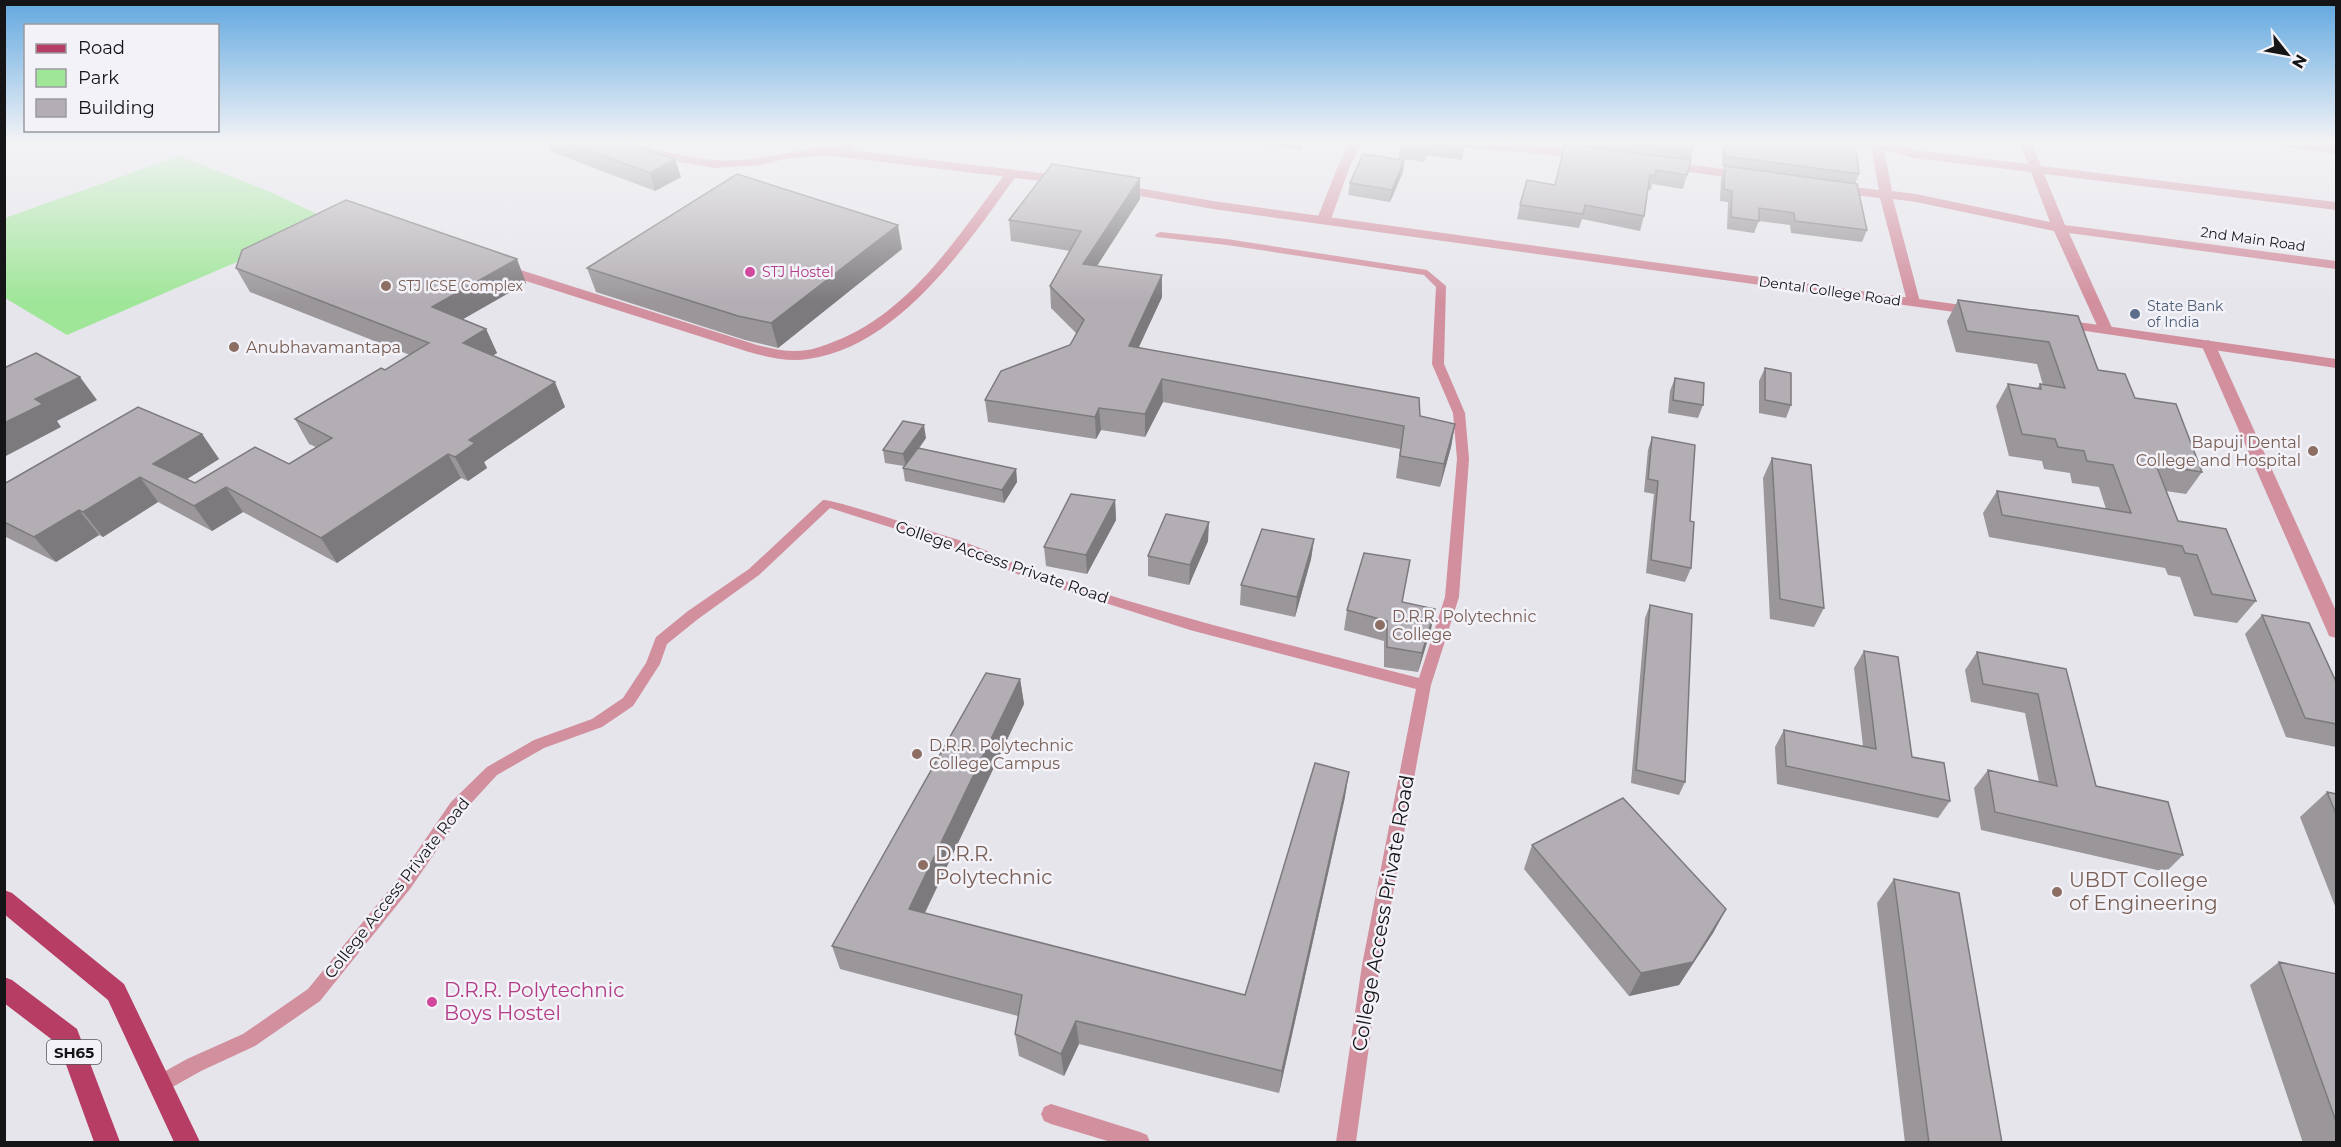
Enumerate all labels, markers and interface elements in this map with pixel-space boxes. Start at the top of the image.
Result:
legend [24,24,219,132]
north arrow [2257,24,2317,84]
text: Road [78,37,125,59]
text: N [2288,51,2311,72]
text: Park [78,67,119,89]
text: Building [78,97,155,119]
street label: 2nd Main Road [2199,223,2307,255]
place label: STJ Hostel [762,263,834,281]
marker: STJ Hostel [743,265,757,279]
street label: Dental College Road [1758,272,1902,310]
place label: STJ ICSE Complex [398,277,524,295]
marker: STJ ICSE Complex [379,279,393,293]
place label: State Bank of India [2147,297,2224,331]
marker: State Bank of India [2128,307,2142,321]
place label: Anubhavamantapa [246,338,401,357]
marker: Anubhavamantapa [227,340,241,354]
place label: Bapuji Dental College and Hospital [2136,433,2301,470]
marker: Bapuji Dental College and Hospital [2306,444,2320,458]
street label: College Access Private Road [893,517,1111,607]
place label: D.R.R. Polytechnic College [1392,607,1536,644]
marker: D.R.R. Polytechnic College [1373,618,1387,632]
place label: D.R.R. Polytechnic College Campus [929,736,1073,773]
marker: D.R.R. Polytechnic College Campus [910,747,924,761]
street label: College Access Private Road [1347,773,1419,1053]
street label: College Access Private Road [321,794,473,982]
place label: D.R.R. Polytechnic [935,842,1053,889]
marker: D.R.R. Polytechnic [916,858,930,872]
place label: UBDT College of Engineering [2069,868,2218,915]
marker: UBDT College of Engineering [2050,885,2064,899]
place label: D.R.R. Polytechnic Boys Hostel [444,978,625,1025]
marker: D.R.R. Polytechnic Boys Hostel [425,995,439,1009]
road number: SH65 [47,1040,101,1064]

